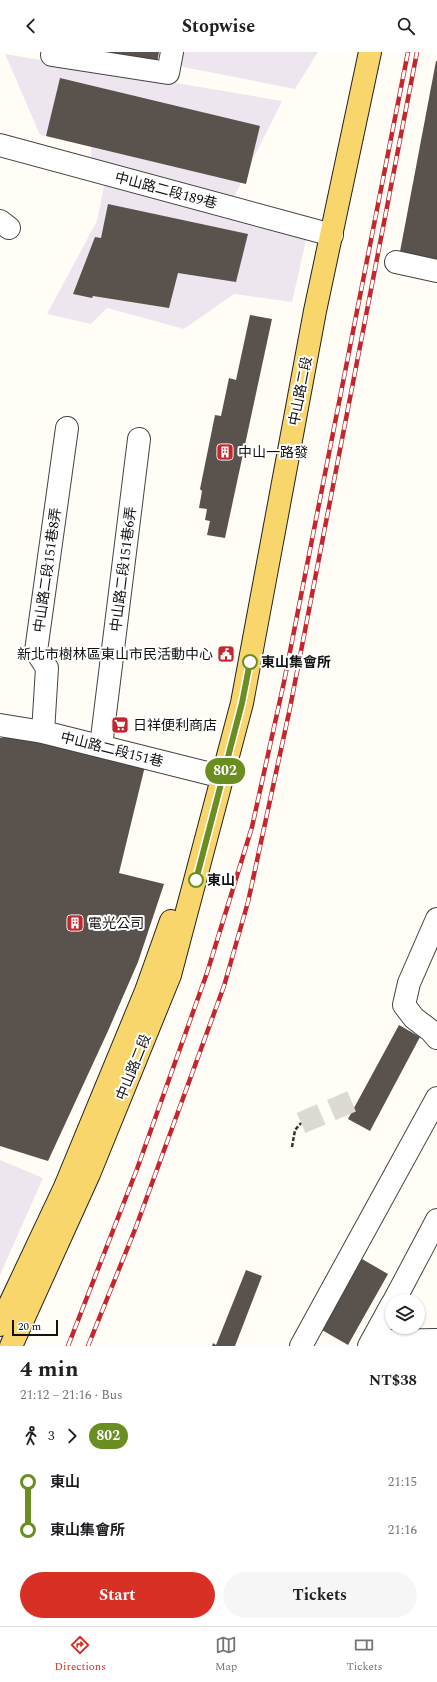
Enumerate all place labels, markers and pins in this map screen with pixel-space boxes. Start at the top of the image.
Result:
building icon: 中山一路發 [215,442,235,462]
place label: 中山一路發 [238,442,308,463]
place label: 新北市樹林區東山市民活動中心 [17,644,213,665]
public building icon: 新北市樹林區東山市民活動中心 [216,644,236,664]
place label: 東山集會所 [261,652,331,673]
marker: 東山集會所 [242,654,258,670]
supermarket icon: 日祥便利商店 [110,715,130,735]
place label: 日祥便利商店 [133,715,217,736]
place label: 東山 [207,870,235,891]
marker: 東山 [188,872,204,888]
building icon: 電光公司 [65,913,85,933]
place label: 電光公司 [88,913,144,934]

